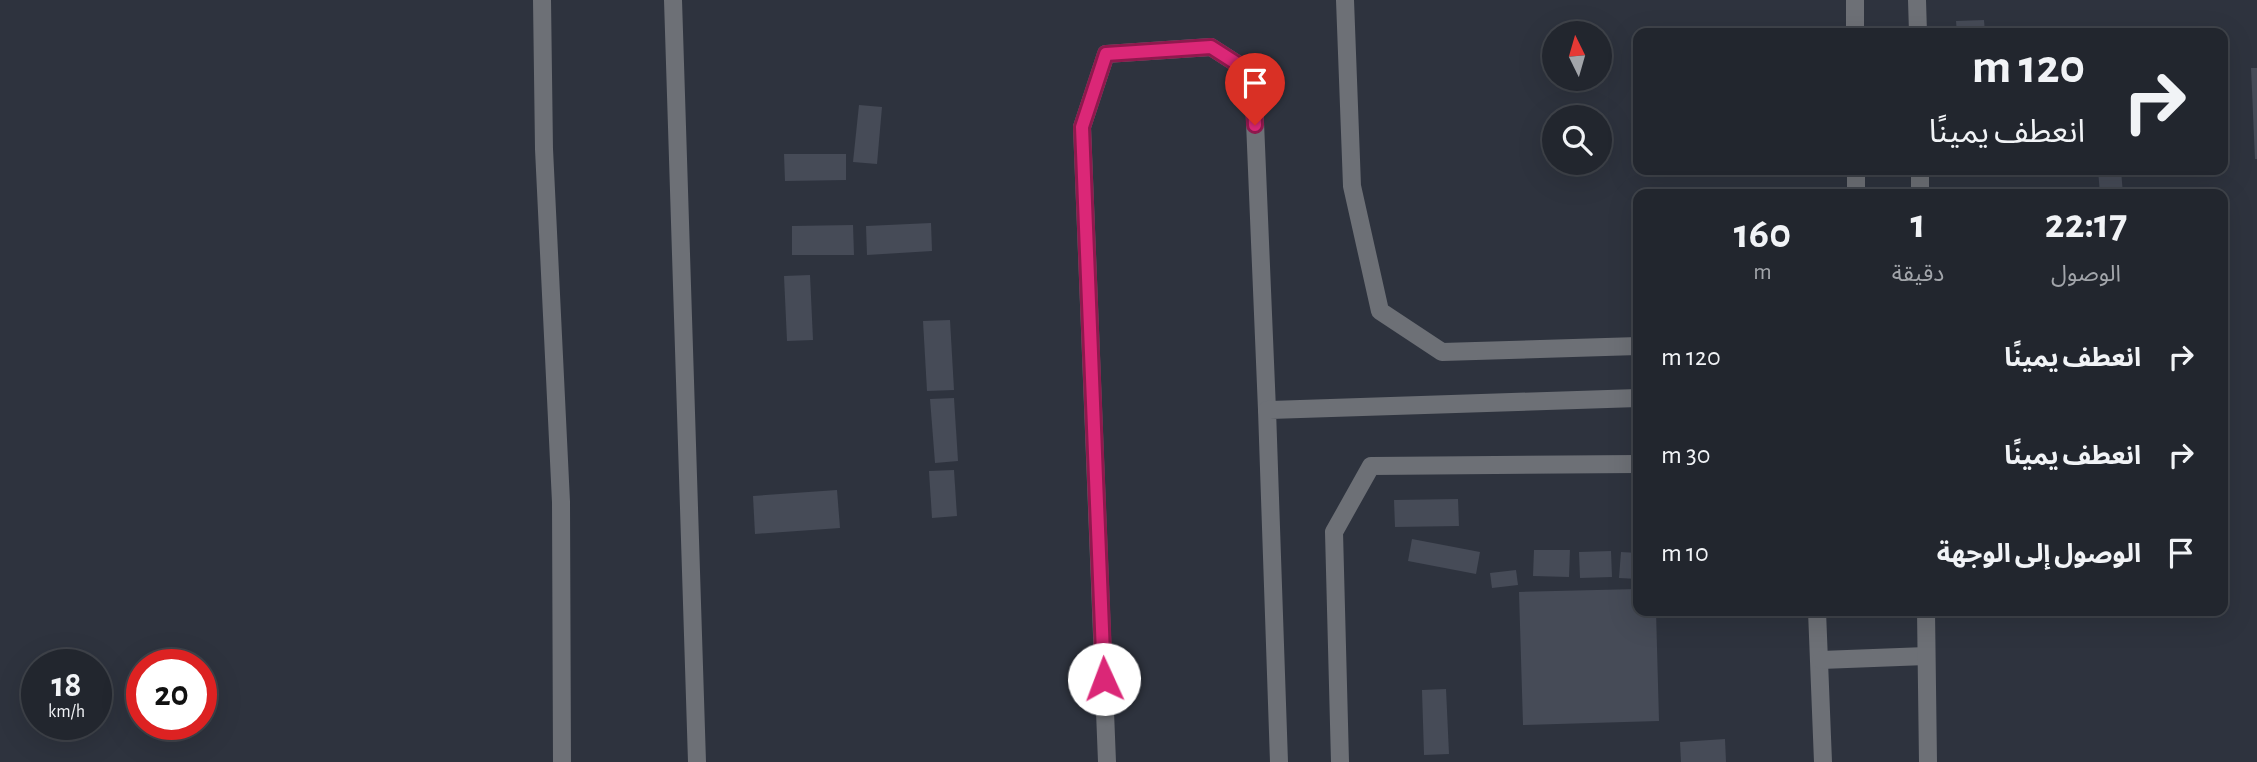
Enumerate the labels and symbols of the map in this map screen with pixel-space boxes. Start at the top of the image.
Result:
north arrow [1542,21,1612,91]
pin [1225,53,1285,125]
position arrow [1067,642,1141,716]
speed limit sign: 20 [126,649,217,740]

